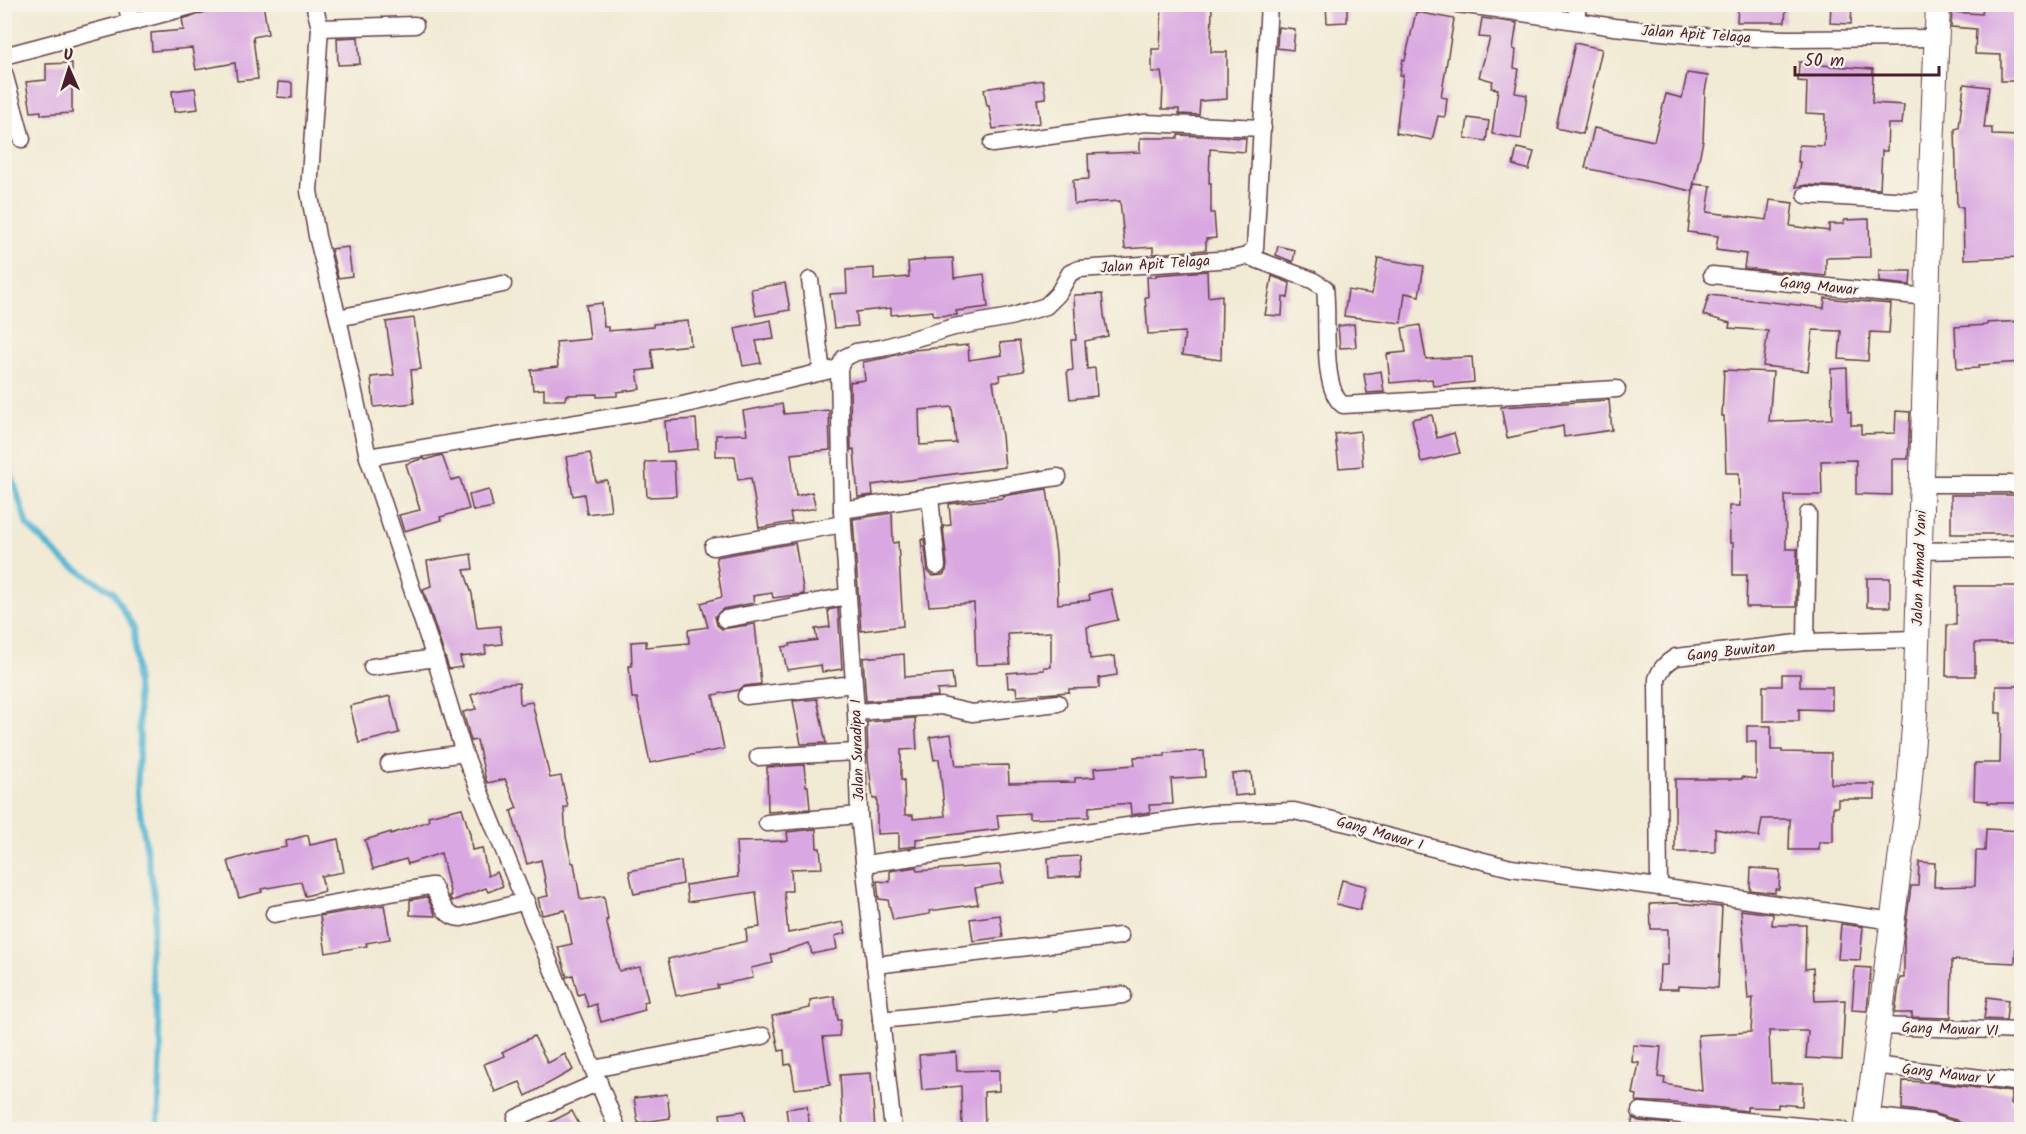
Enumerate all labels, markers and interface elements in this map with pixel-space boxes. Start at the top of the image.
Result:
street label: Jalan Apit Telaga [1640,19,1752,51]
north arrow [39,39,99,99]
scale bar [1795,39,1939,77]
text: U [63,43,74,68]
text: 50 m [1804,47,1844,76]
street label: Jalan Apit Telaga [1099,249,1211,281]
street label: Gang Mawar [1779,271,1860,303]
street label: Jalan Ahmad Yani [1906,508,1934,626]
street label: Gang Buwitan [1686,635,1776,669]
street label: Jalan Suradipa I [844,698,872,801]
street label: Gang Mawar I [1334,810,1426,858]
street label: Gang Mawar VI [1901,1016,1999,1044]
street label: Gang Mawar V [1901,1057,1996,1093]

